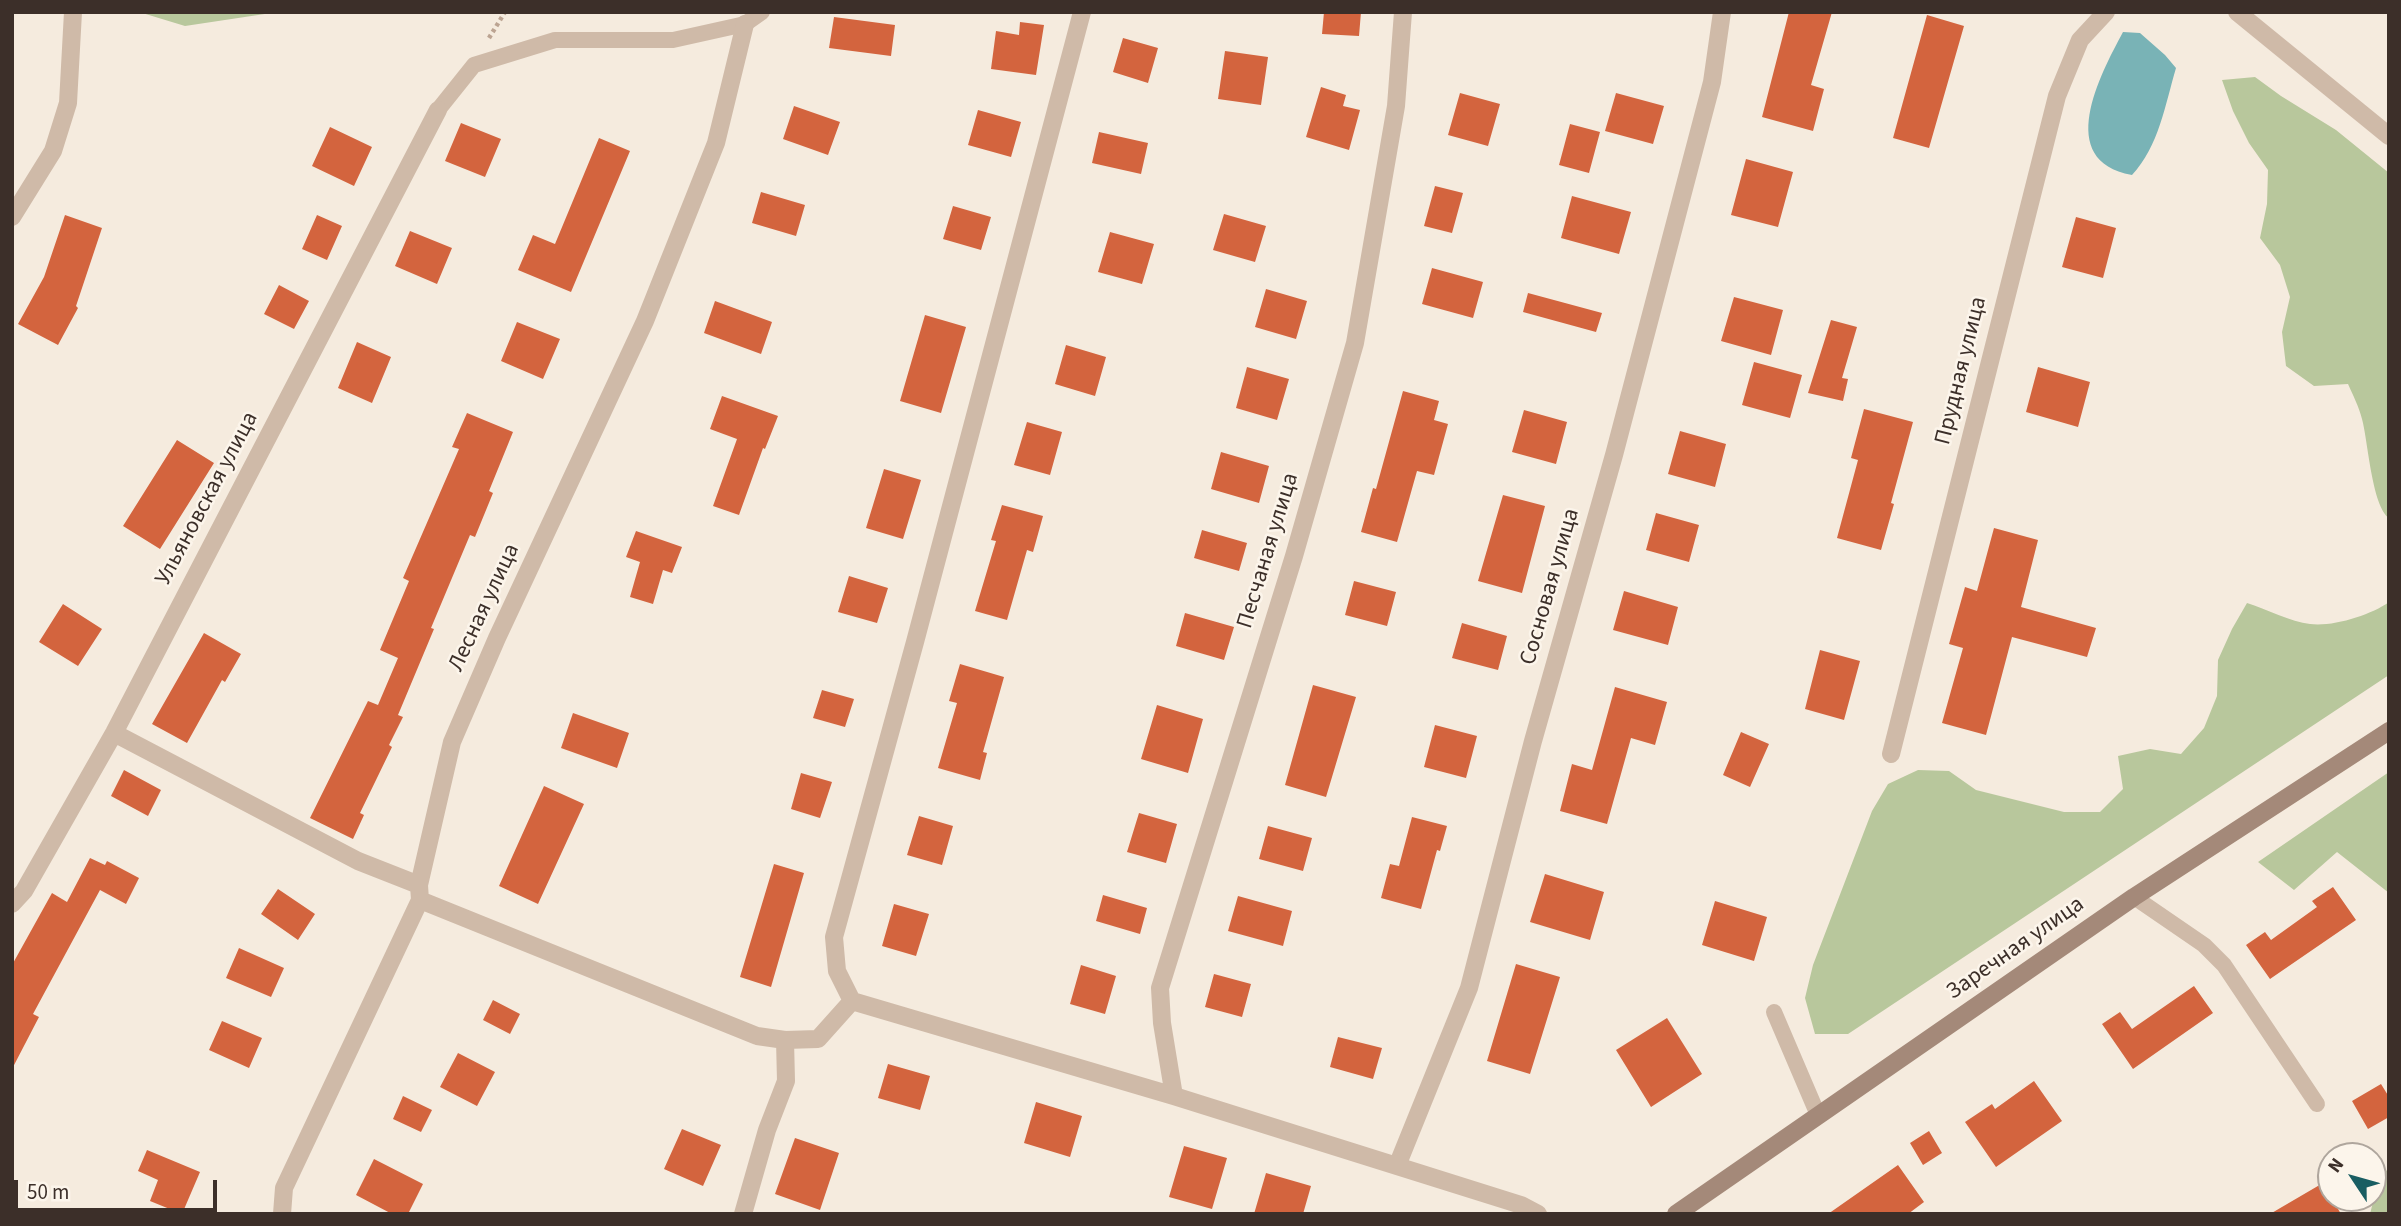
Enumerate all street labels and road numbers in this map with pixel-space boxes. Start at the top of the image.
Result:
street label: Прудная улица [1930,294,1994,448]
street label: Ульяновская улица [151,408,265,590]
street label: Песчаная улица [1232,470,1306,632]
street label: Сосновая улица [1515,506,1587,668]
street label: Лесная улица [443,540,527,676]
street label: Заречная улица [1942,891,2090,1007]

